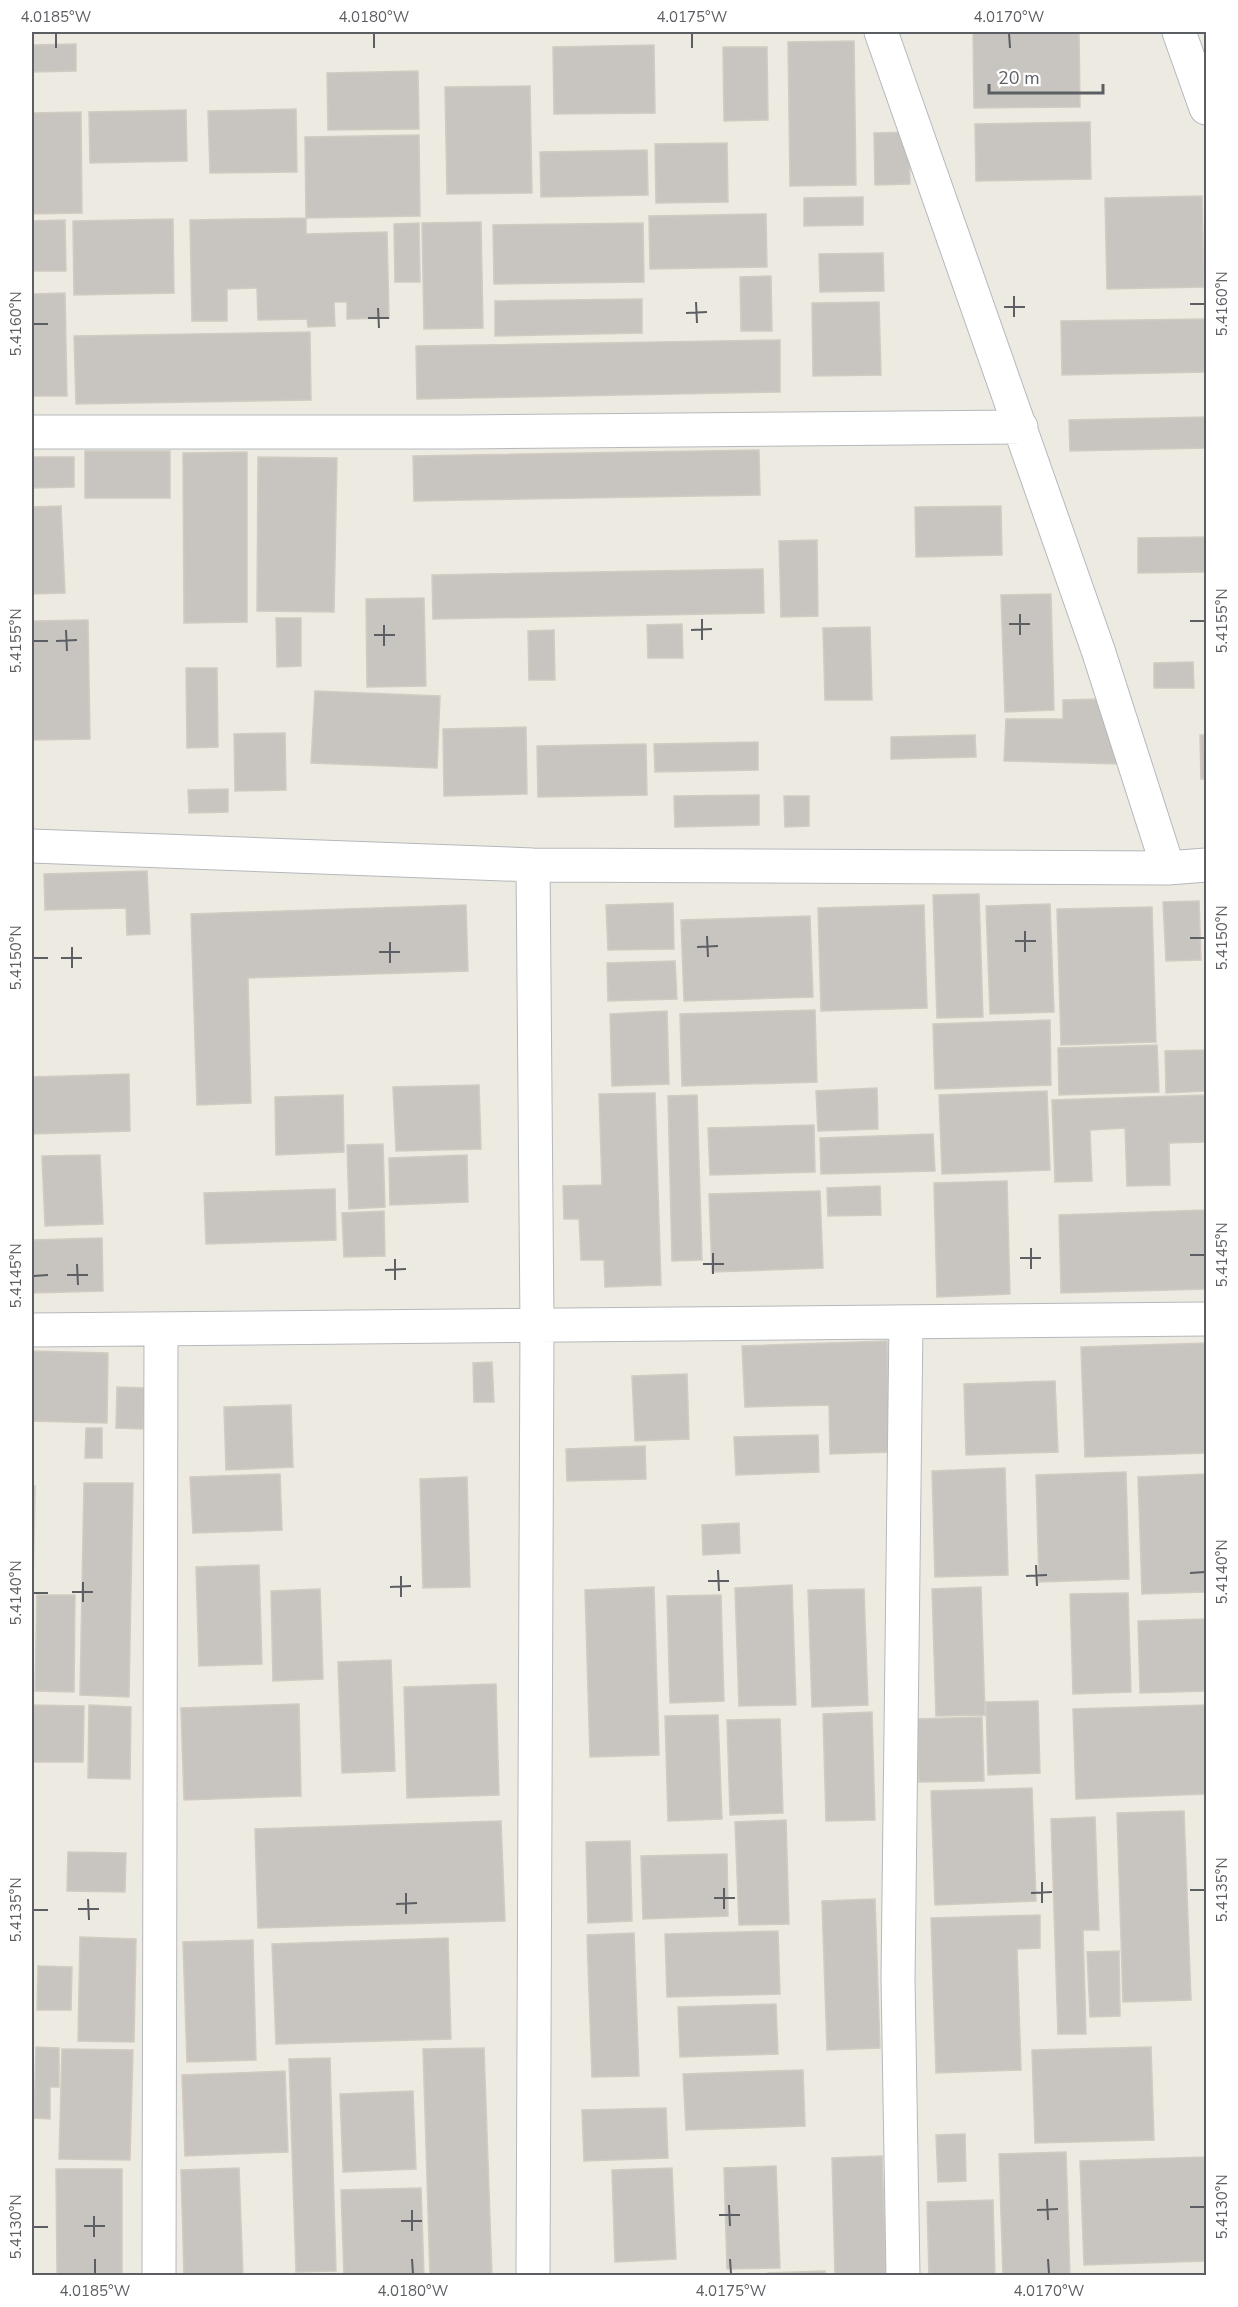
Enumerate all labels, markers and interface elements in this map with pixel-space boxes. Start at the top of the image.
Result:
text: 4.0185°W [21,7,92,27]
text: 4.0180°W [339,7,410,27]
text: 4.0175°W [657,7,728,27]
text: 4.0170°W [974,7,1045,27]
scale bar [989,57,1103,95]
text: 20 m [998,66,1040,90]
text: 5.4160°N [1212,271,1232,337]
text: 5.4160°N [6,291,26,357]
text: 5.4155°N [1212,588,1232,654]
text: 5.4155°N [6,608,26,674]
text: 5.4150°N [1212,905,1232,971]
text: 5.4150°N [6,925,26,991]
text: 5.4145°N [1212,1222,1232,1288]
text: 5.4145°N [6,1243,26,1309]
text: 5.4140°N [1212,1539,1232,1605]
text: 5.4140°N [6,1560,26,1626]
text: 5.4135°N [1212,1857,1232,1923]
text: 5.4135°N [6,1877,26,1943]
text: 5.4130°N [1212,2174,1232,2240]
text: 5.4130°N [6,2194,26,2260]
text: 4.0185°W [60,2281,131,2301]
text: 4.0180°W [378,2281,449,2301]
text: 4.0175°W [696,2281,767,2301]
text: 4.0170°W [1014,2281,1085,2301]

